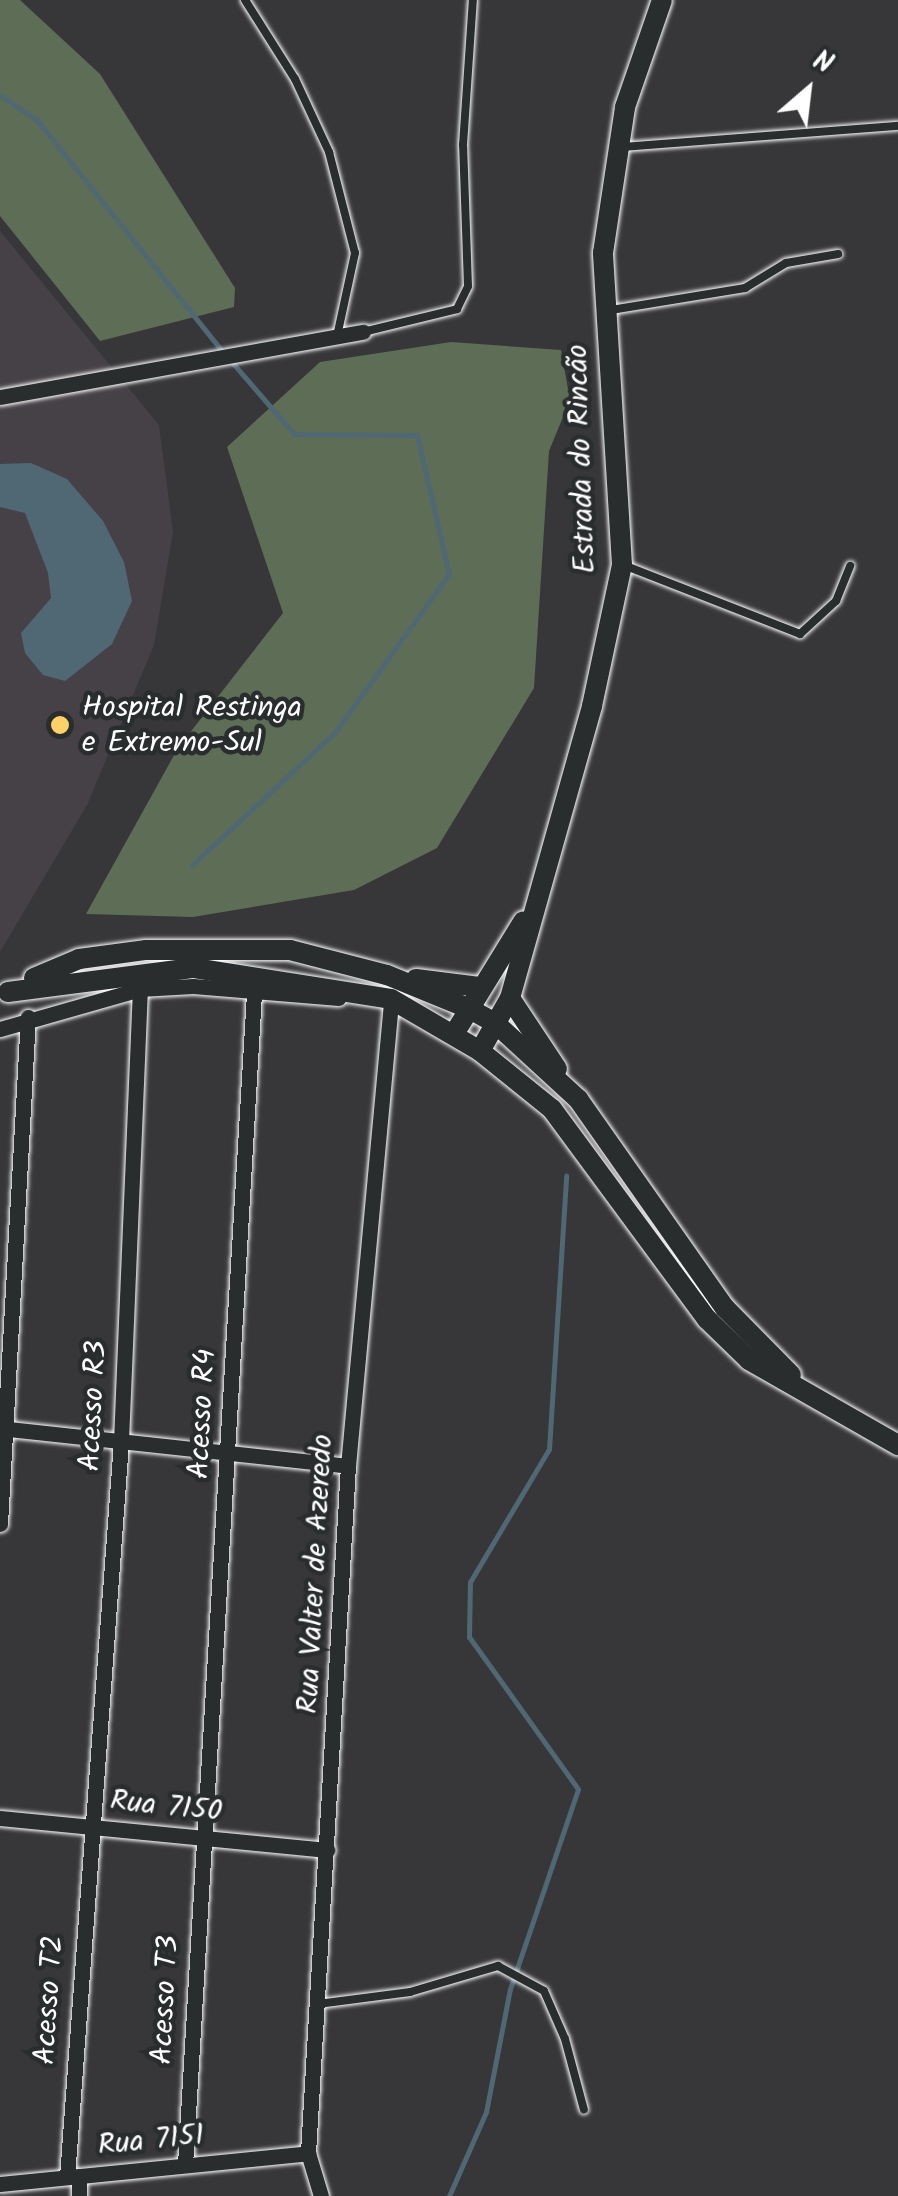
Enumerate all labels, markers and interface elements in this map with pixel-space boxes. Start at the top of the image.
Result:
text: N [804,39,841,87]
north arrow [758,40,858,140]
street label: Estrada do Rincão [560,344,604,574]
place label: Hospital Restinga e Extremo-Sul [82,690,302,760]
marker: Hospital Restinga e Extremo-Sul [47,712,73,738]
street label: Acesso R3 [73,1340,115,1472]
street label: Acesso R4 [182,1348,224,1480]
street label: Rua Valter de Azeredo [291,1433,341,1715]
street label: Rua 7150 [108,1783,224,1831]
street label: Acesso T2 [28,1934,72,2066]
street label: Acesso T3 [145,1934,187,2066]
street label: Rua 7151 [96,2118,206,2164]

